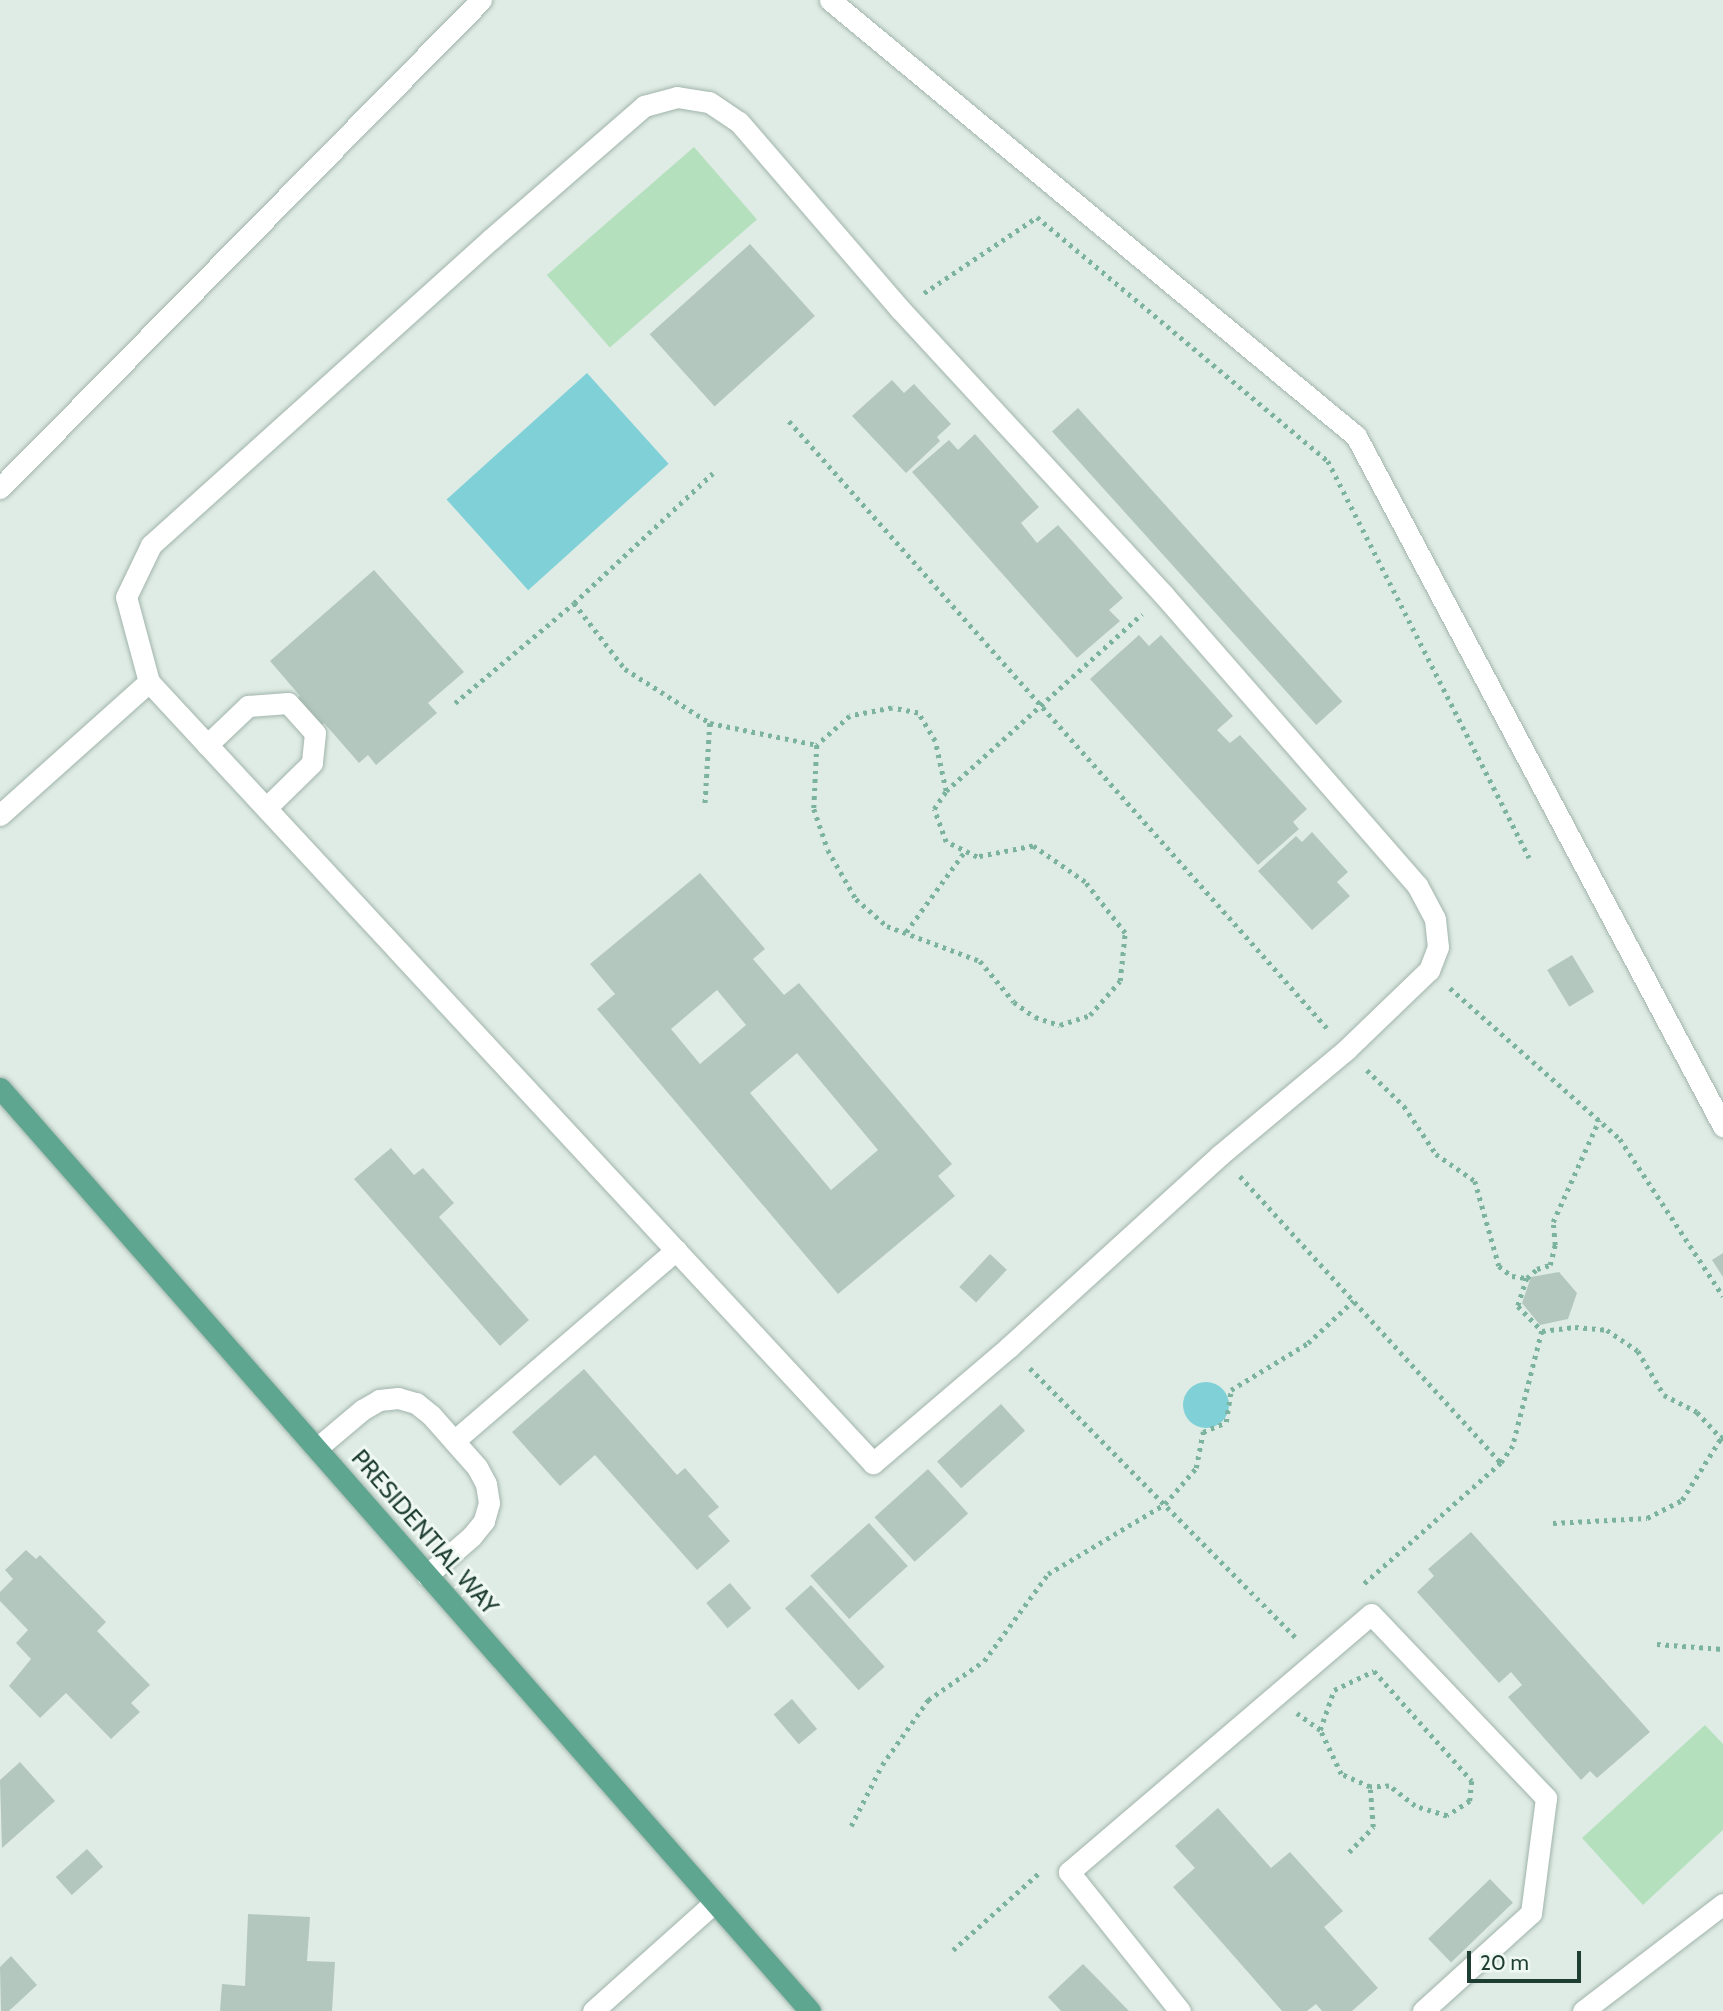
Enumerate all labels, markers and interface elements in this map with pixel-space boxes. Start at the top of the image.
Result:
street label: PRESIDENTIAL WAY [346,1444,504,1620]
scale bar [1471,1938,1585,1982]
text: 20 m [1480,1950,1529,1975]

